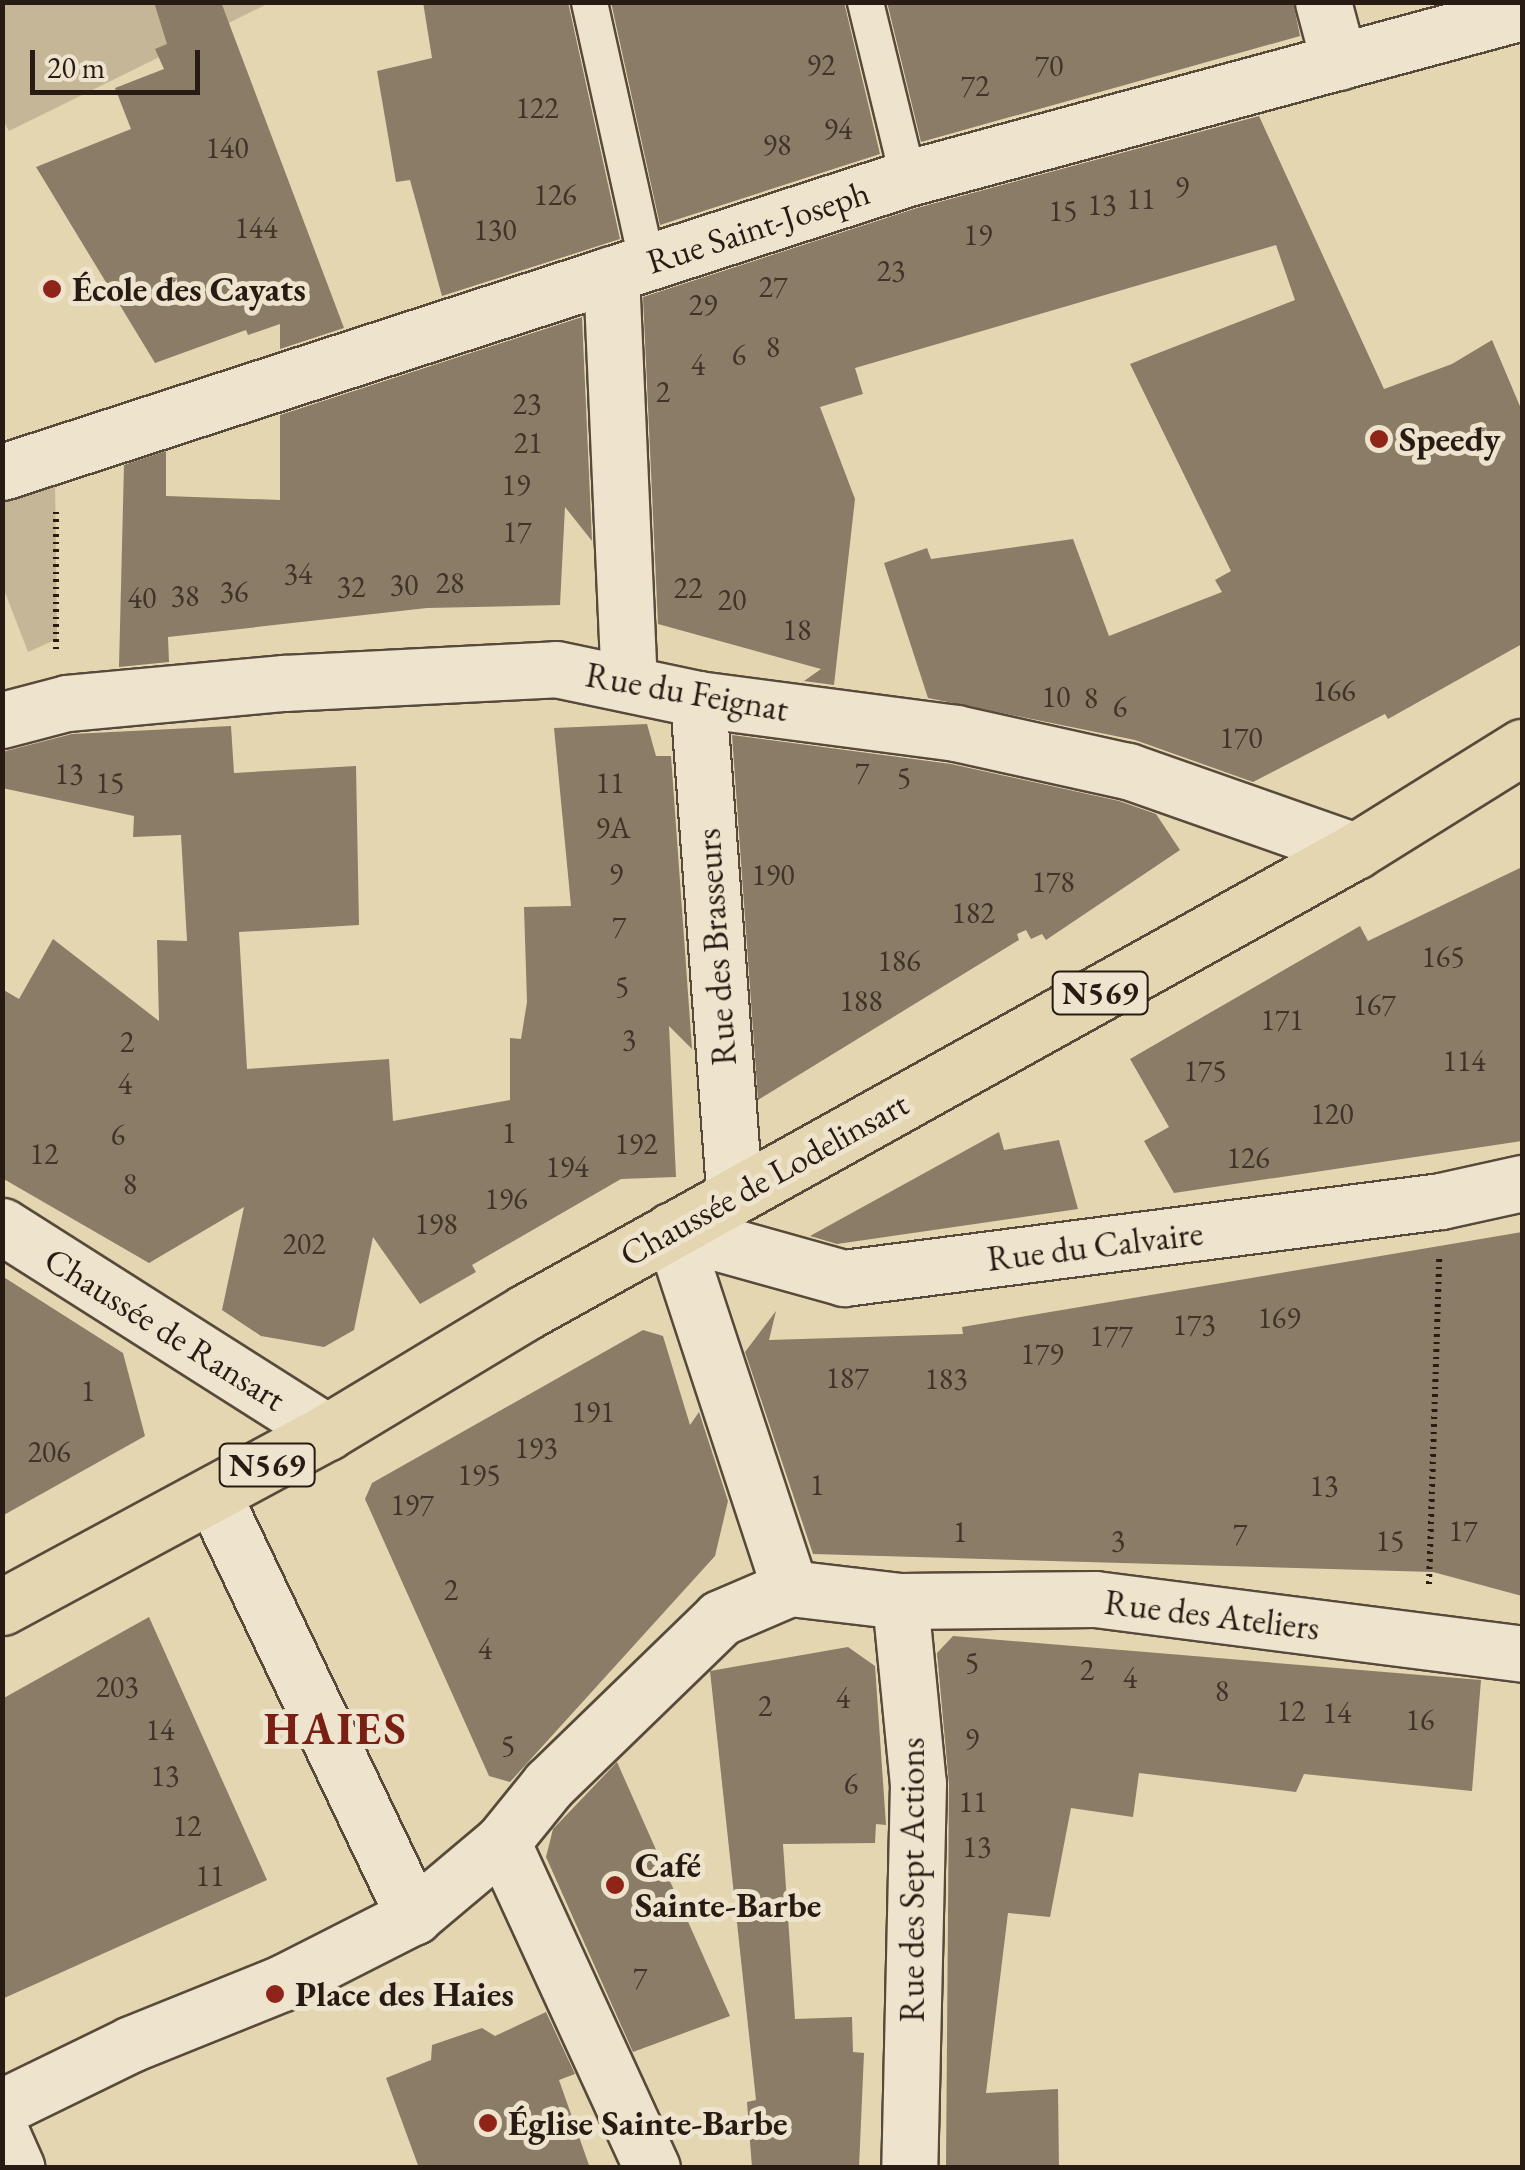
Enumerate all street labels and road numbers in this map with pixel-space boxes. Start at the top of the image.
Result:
street label: Rue Saint-Joseph [641,171,875,283]
street label: Rue du Feignat [582,654,792,730]
street label: Rue des Brasseurs [687,827,745,1067]
road number: N569 [1050,966,1150,1020]
street label: Chaussée de Lodelinsart [613,1082,915,1276]
street label: Rue du Calvaire [985,1212,1205,1280]
street label: Chaussée de Ransart [37,1238,293,1420]
road number: N569 [217,1438,317,1492]
street label: Rue des Ateliers [1102,1581,1322,1649]
street label: Rue des Sept Actions [891,1738,933,2022]

